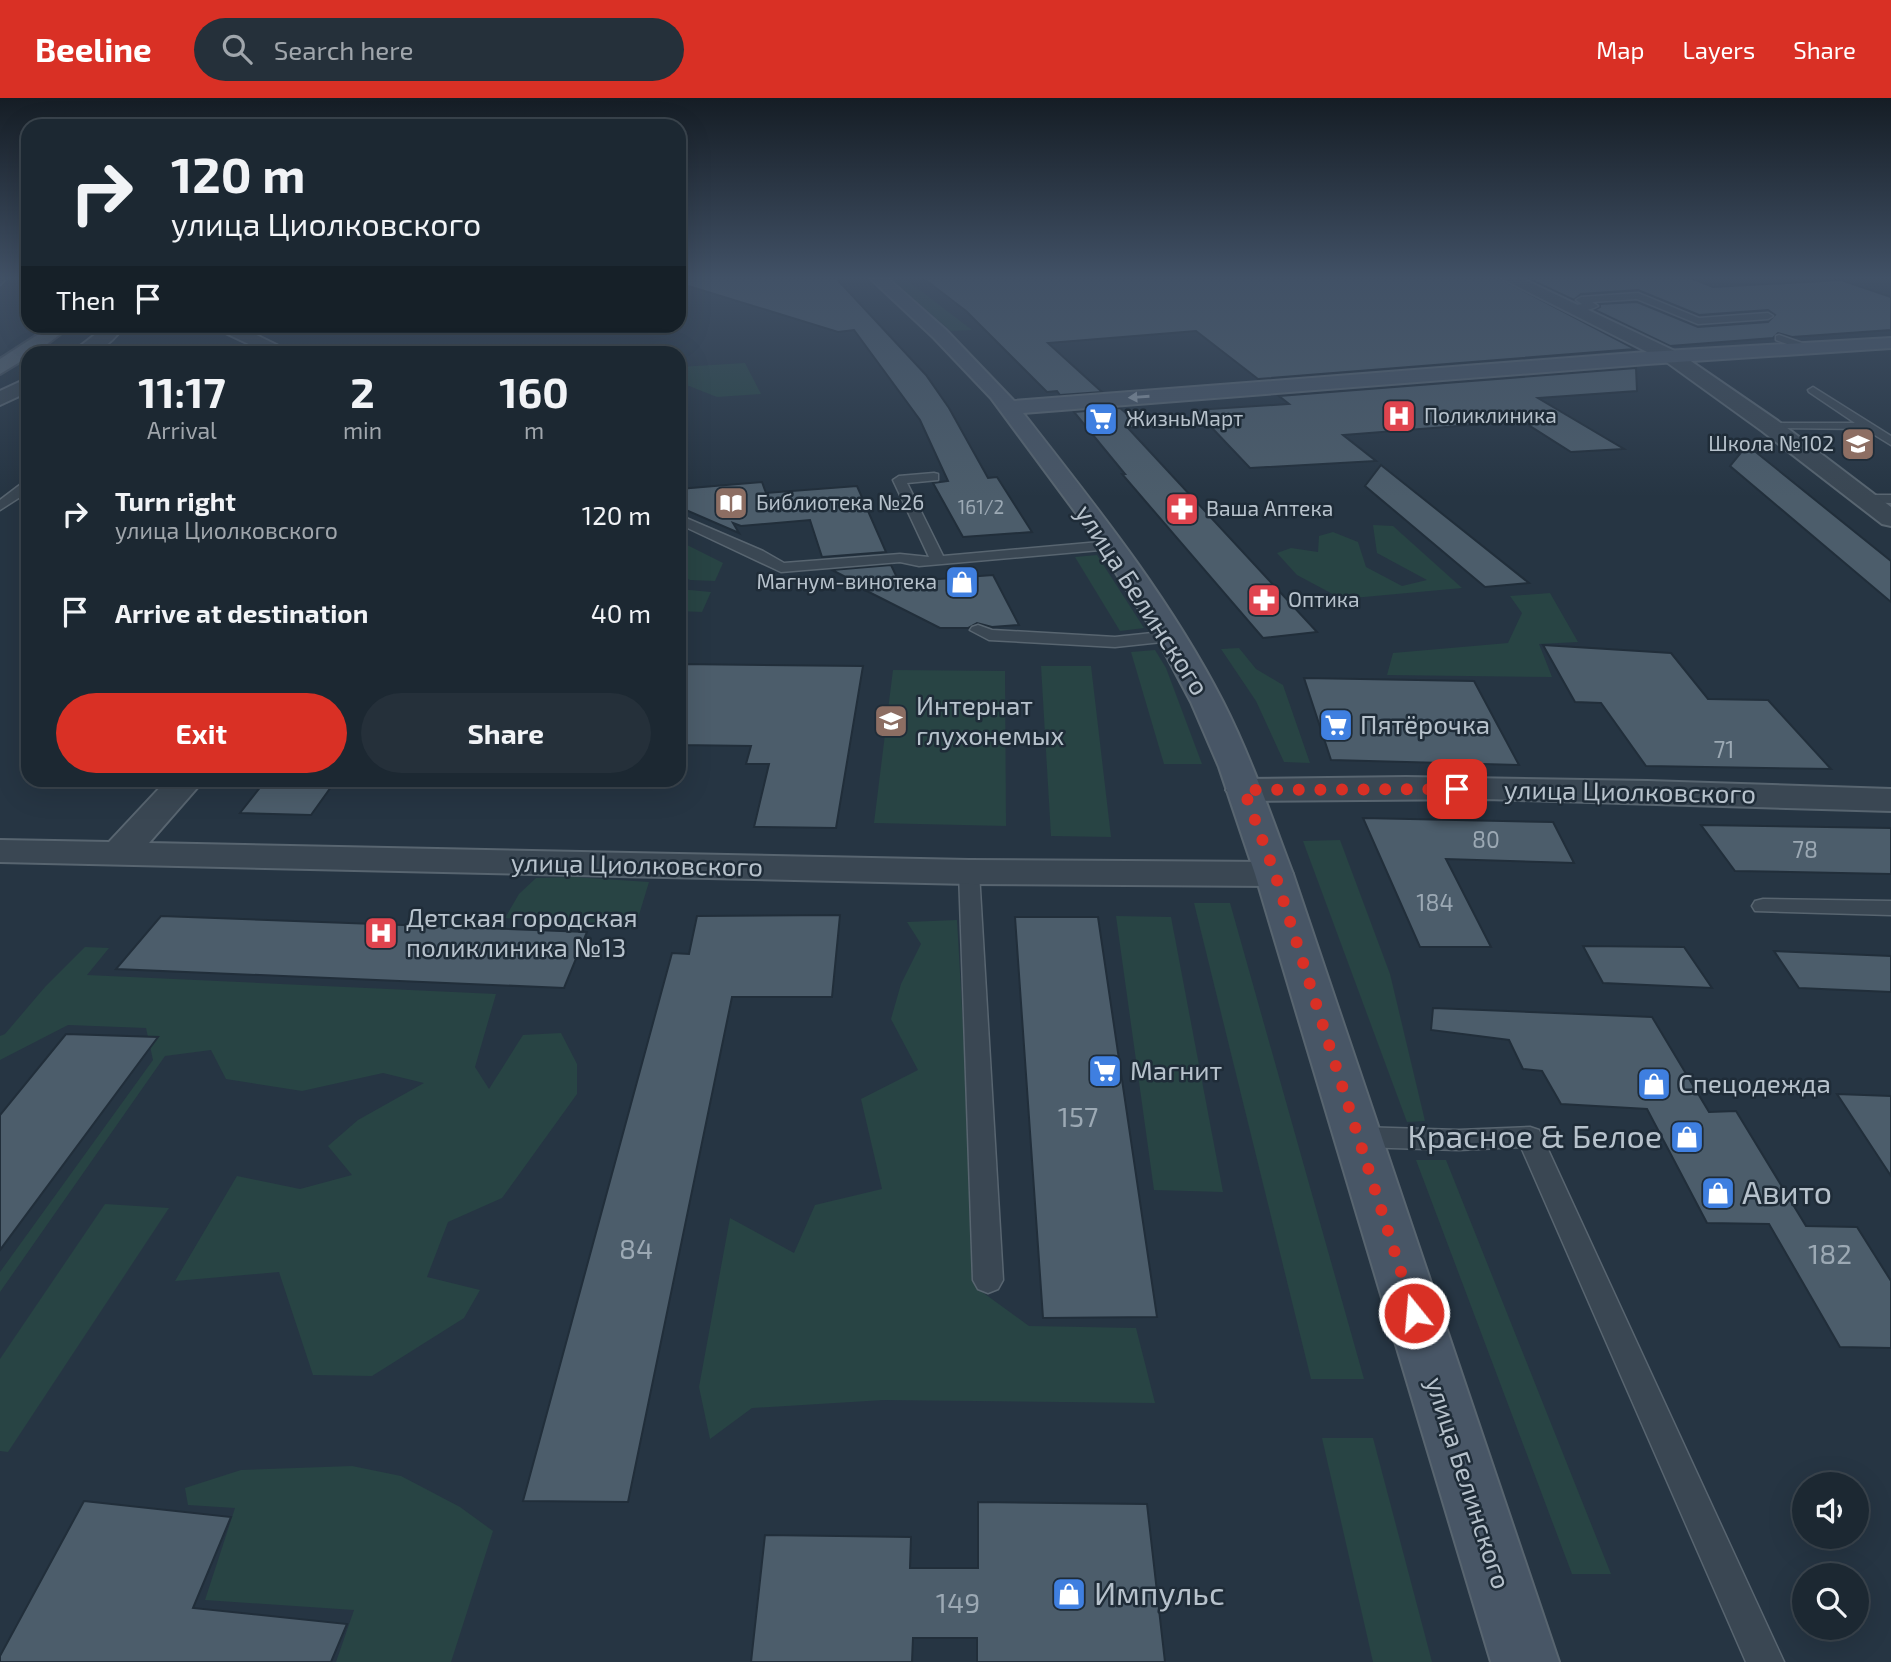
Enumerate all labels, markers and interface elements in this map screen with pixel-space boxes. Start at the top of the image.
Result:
search box [194,18,684,81]
text: Beeline [35,29,152,69]
icon: search [218,30,256,68]
text: Search here [274,34,413,65]
text: Map [1596,35,1644,64]
text: Layers [1682,35,1755,64]
text: Share [1793,35,1856,64]
text: 120 m [171,144,305,203]
icon: right [56,147,147,238]
text: улица Циолковского [171,204,481,242]
icon: arrive [129,280,167,318]
text: Then [56,284,115,315]
text: 11:17 [138,366,226,416]
text: 2 [350,366,375,416]
text: 160 [499,366,569,416]
one-way arrow [1127,392,1149,403]
hospital icon: Поликлиника [1380,397,1418,435]
supermarket icon: ЖизньМарт [1082,400,1120,438]
place label: Поликлиника [1424,402,1557,427]
place label: ЖизньМарт [1126,405,1243,430]
text: Arrival [147,416,217,444]
text: min [343,416,382,444]
text: m [524,416,544,444]
school or university icon: Школа №102 [1839,425,1877,463]
place label: Школа №102 [1708,430,1834,455]
library icon: Библиотека №26 [712,484,750,522]
text: Turn right [115,485,236,516]
place label: Библиотека №26 [756,489,924,514]
pharmacy icon: Ваша Аптека [1163,490,1201,528]
icon: right [56,495,94,533]
house number: 161/2 [958,495,1004,518]
place label: Ваша Аптека [1206,495,1333,520]
street label: улица Белинского [1069,498,1216,701]
text: 120 m [582,499,651,530]
text: улица Циолковского [115,516,338,544]
shop icon: Магнум-винотека [943,563,981,601]
place label: Магнум-винотека [756,568,937,594]
pharmacy icon: Оптика [1245,581,1283,619]
place label: Оптика [1288,586,1360,611]
icon: arrive [56,593,94,631]
text: Arrive at destination [115,597,368,628]
text: 40 m [591,597,651,628]
place label: Интернат глухонемых [916,689,1064,751]
button: Exit [56,693,347,773]
button: Share [361,693,651,773]
school or university icon: Интернат глухонемых [872,702,910,740]
supermarket icon: Пятёрочка [1317,706,1355,744]
place label: Пятёрочка [1360,708,1490,739]
house number: 71 [1714,735,1734,763]
pin [1427,759,1487,819]
icon: arrive [1438,770,1476,808]
street label: улица Циолковского [1504,773,1756,809]
house number: 80 [1472,825,1500,853]
house number: 78 [1792,835,1818,863]
street label: улица Циолковского [511,846,763,882]
house number: 184 [1416,888,1454,916]
place label: Детская городская поликлиника №13 [406,901,638,962]
hospital icon: Детская городская поликлиника №13 [362,914,400,952]
supermarket icon: Магнит [1086,1052,1124,1090]
place label: Магнит [1130,1054,1223,1085]
shop icon: Спецодежда [1635,1065,1673,1103]
place label: Спецодежда [1678,1067,1831,1098]
house number: 157 [1058,1099,1098,1133]
place label: Красное & Белое [1408,1116,1662,1154]
shop icon: Красное & Белое [1668,1118,1706,1156]
place label: Авито [1742,1172,1832,1210]
shop icon: Авито [1699,1174,1737,1212]
house number: 84 [619,1231,653,1265]
house number: 182 [1808,1236,1852,1270]
position arrow [1377,1276,1451,1350]
street label: улица Белинского [1420,1373,1518,1593]
map controls [1792,1472,1869,1640]
button: sound [1792,1472,1869,1549]
button: search [1792,1563,1869,1640]
place label: Импульс [1094,1573,1225,1612]
shop icon: Импульс [1050,1575,1088,1613]
house number: 149 [936,1585,980,1619]

